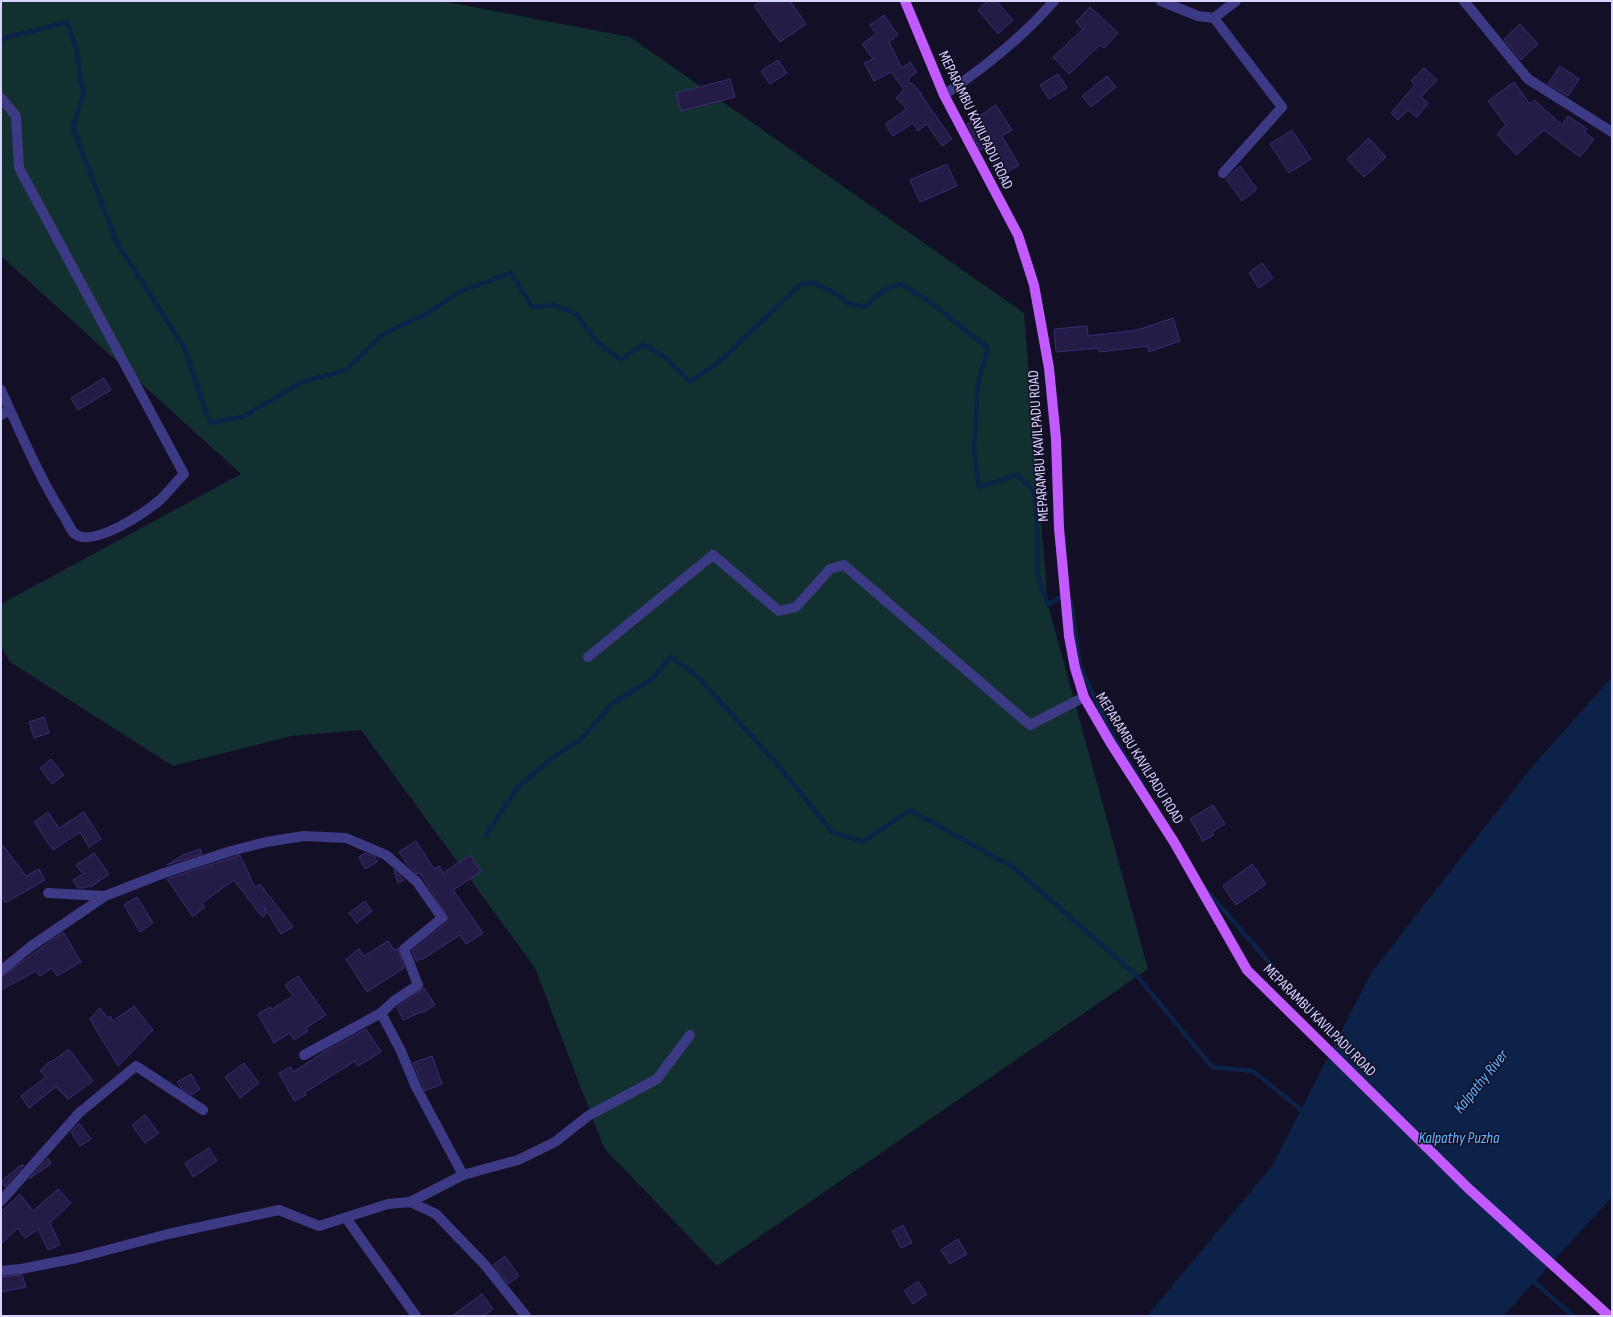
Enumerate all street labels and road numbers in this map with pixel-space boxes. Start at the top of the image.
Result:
street label: MEPARAMBU KAVILPADU ROAD [934,48,1017,193]
street label: MEPARAMBU KAVILPADU ROAD [1024,370,1053,522]
street label: MEPARAMBU KAVILPADU ROAD [1091,689,1188,828]
street label: MEPARAMBU KAVILPADU ROAD [1259,960,1380,1081]

